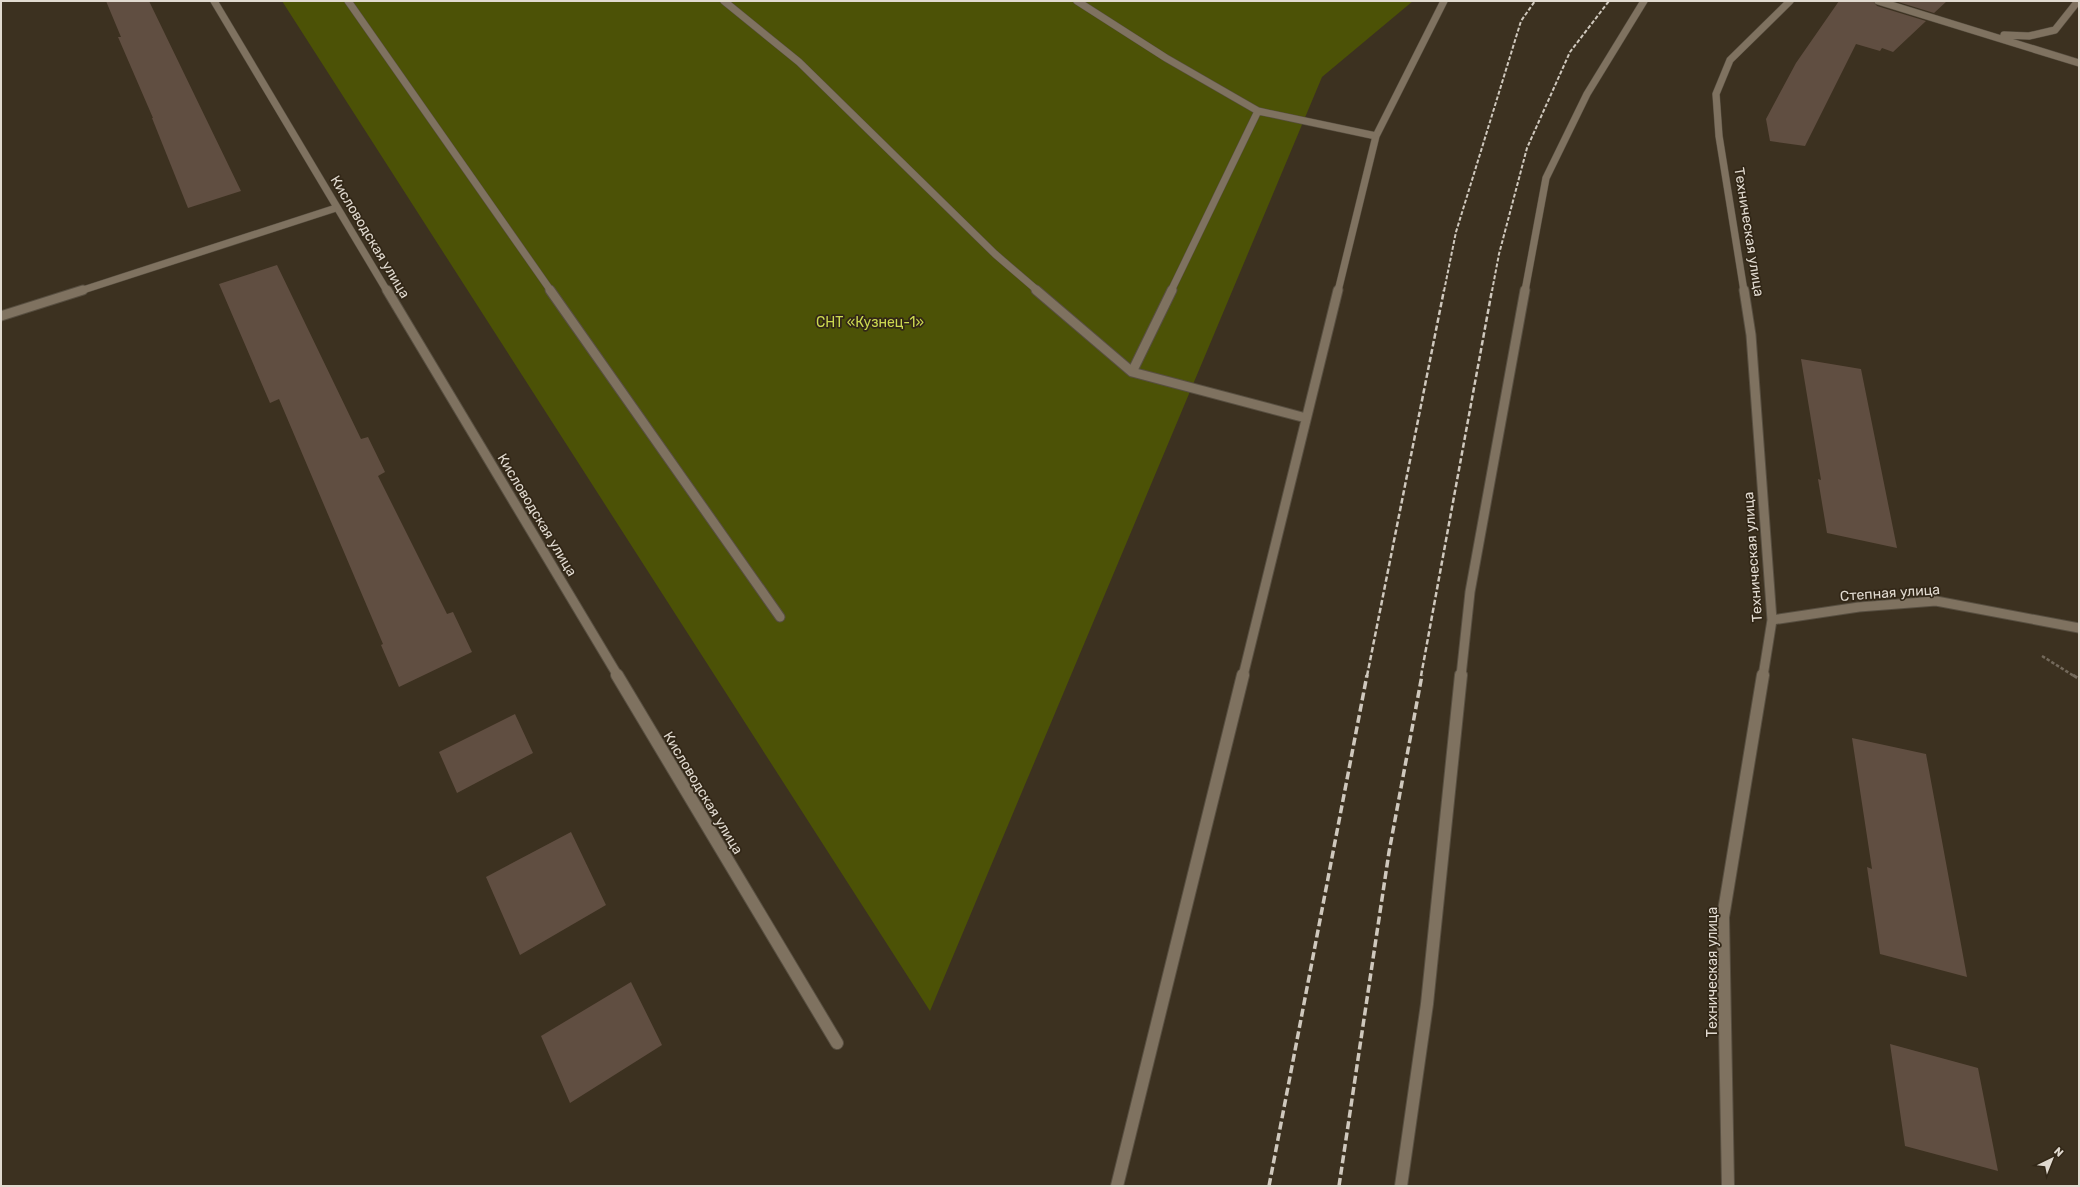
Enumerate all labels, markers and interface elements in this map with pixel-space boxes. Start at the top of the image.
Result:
street label: Техническая улица [1730,166,1768,298]
street label: Кисловодская улица [327,173,413,301]
park label: СНТ «Кузнец-1» [816,314,924,331]
street label: Кисловодская улица [494,451,580,579]
street label: Техническая улица [1740,491,1766,623]
street label: Степная улица [1839,581,1941,605]
street label: Кисловодская улица [660,729,746,857]
street label: Техническая улица [1704,907,1721,1037]
north arrow [2032,1139,2072,1179]
text: N [2051,1145,2066,1160]

